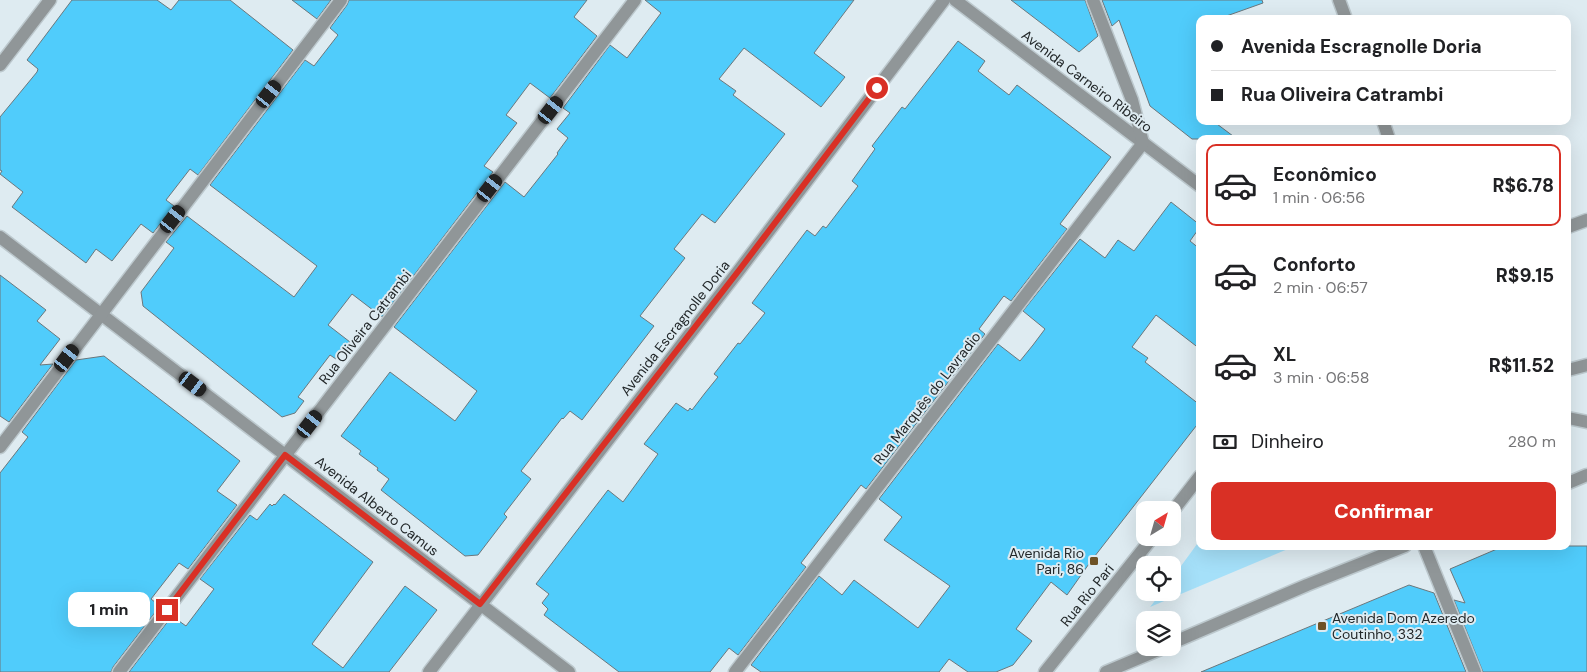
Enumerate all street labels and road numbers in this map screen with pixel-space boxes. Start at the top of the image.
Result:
street label: Avenida Carneiro Ribeiro [1018,26,1156,136]
street label: Avenida Escragnolle Doria [617,257,733,399]
street label: Rua Oliveira Catrambi [315,266,415,388]
street label: Rua Marquês do Lavradio [870,328,984,468]
street label: Avenida Alberto Camus [312,452,442,560]
street label: Rua Rio Pari [1056,560,1118,630]

